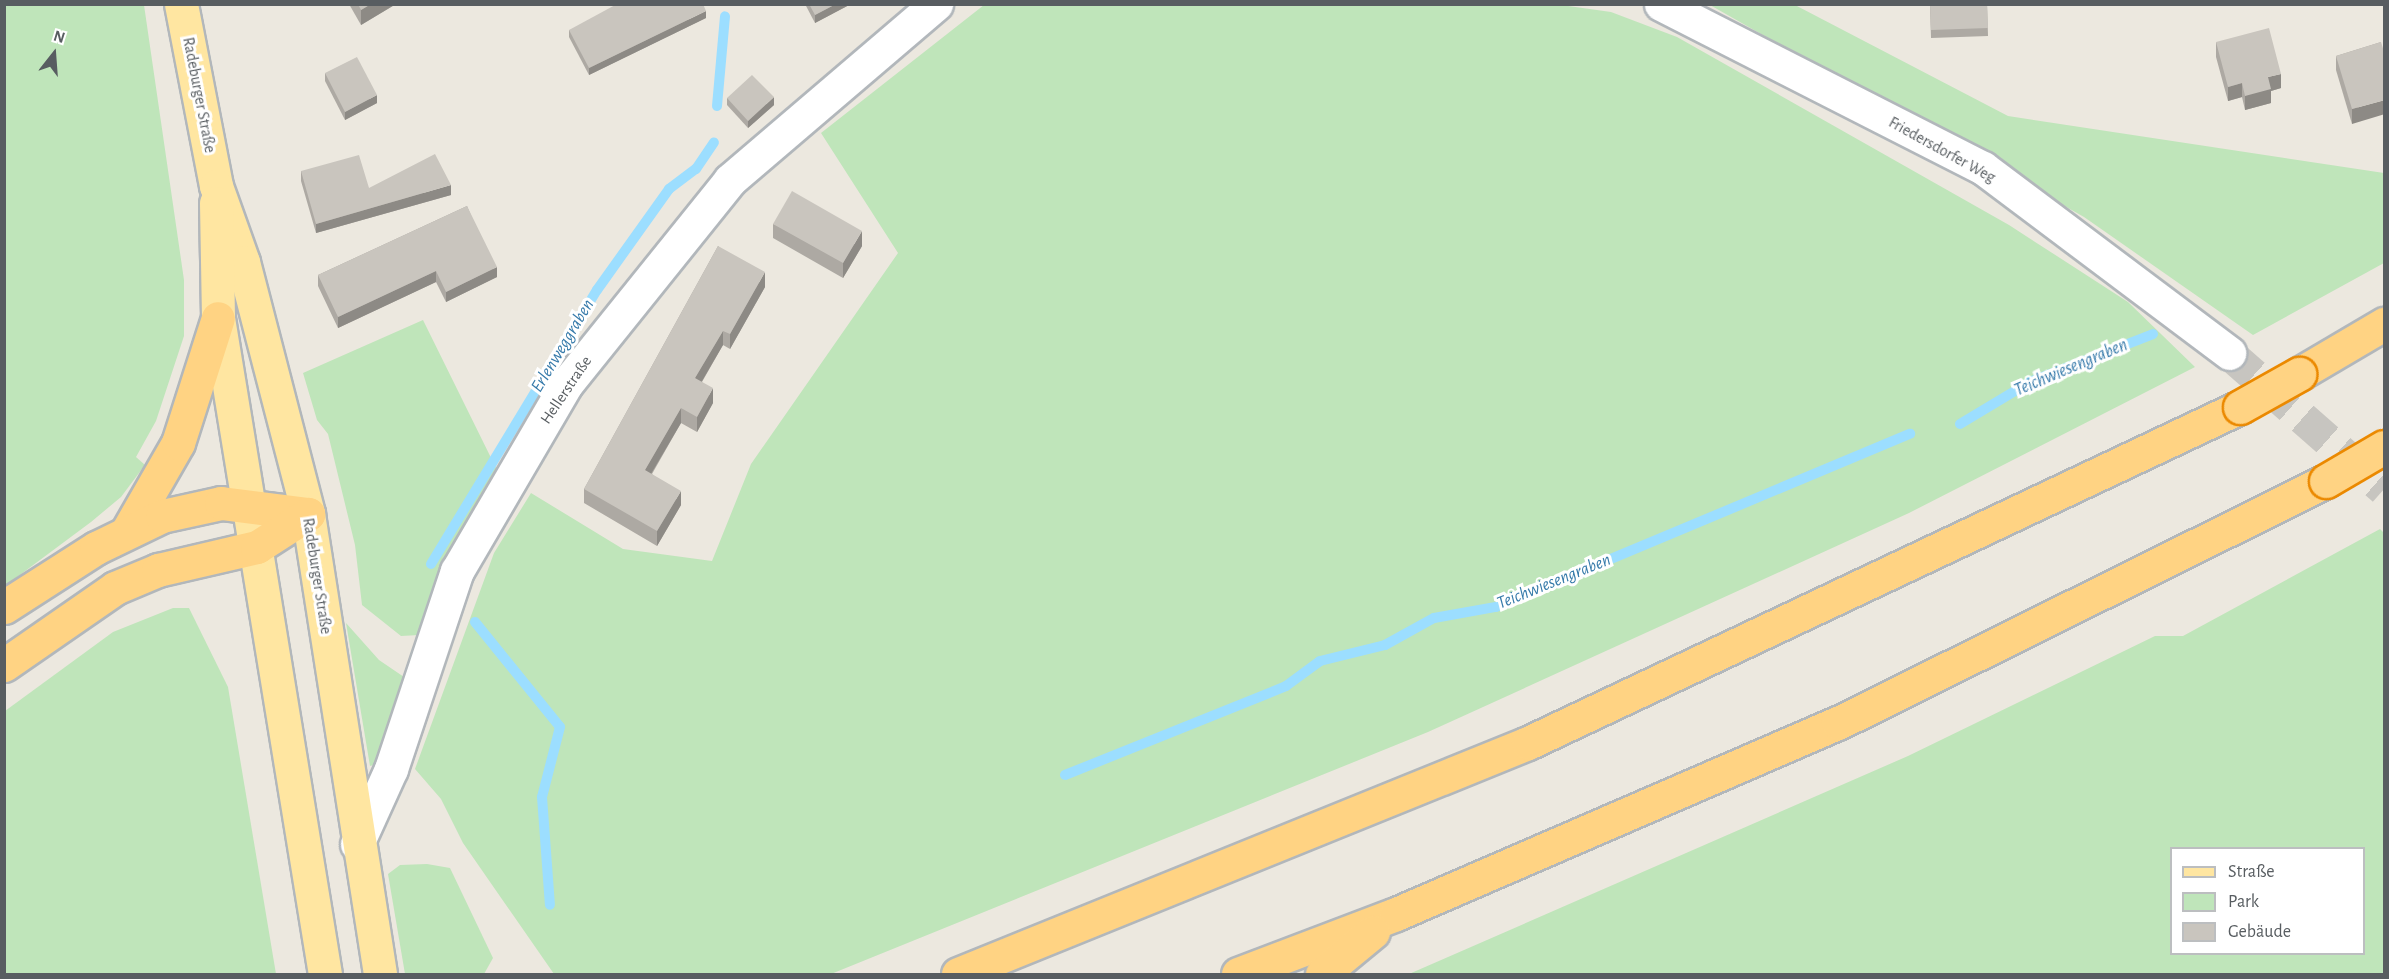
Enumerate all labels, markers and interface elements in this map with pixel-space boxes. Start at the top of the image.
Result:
north arrow [24,24,84,84]
text: N [52,28,67,46]
street label: Radeburger Straße [178,36,220,154]
street label: Friedersdorfer Weg [1885,113,1999,187]
water label: Erlenweggraben [527,295,599,397]
water label: Teichwiesengraben [2011,334,2131,402]
street label: Hellerstraße [536,352,596,428]
street label: Radeburger Straße [298,517,336,635]
water label: Teichwiesengraben [1494,549,1614,615]
legend [2170,847,2365,955]
text: Straße [2228,863,2274,881]
text: Park [2228,893,2259,911]
text: Gebäude [2228,923,2291,941]

